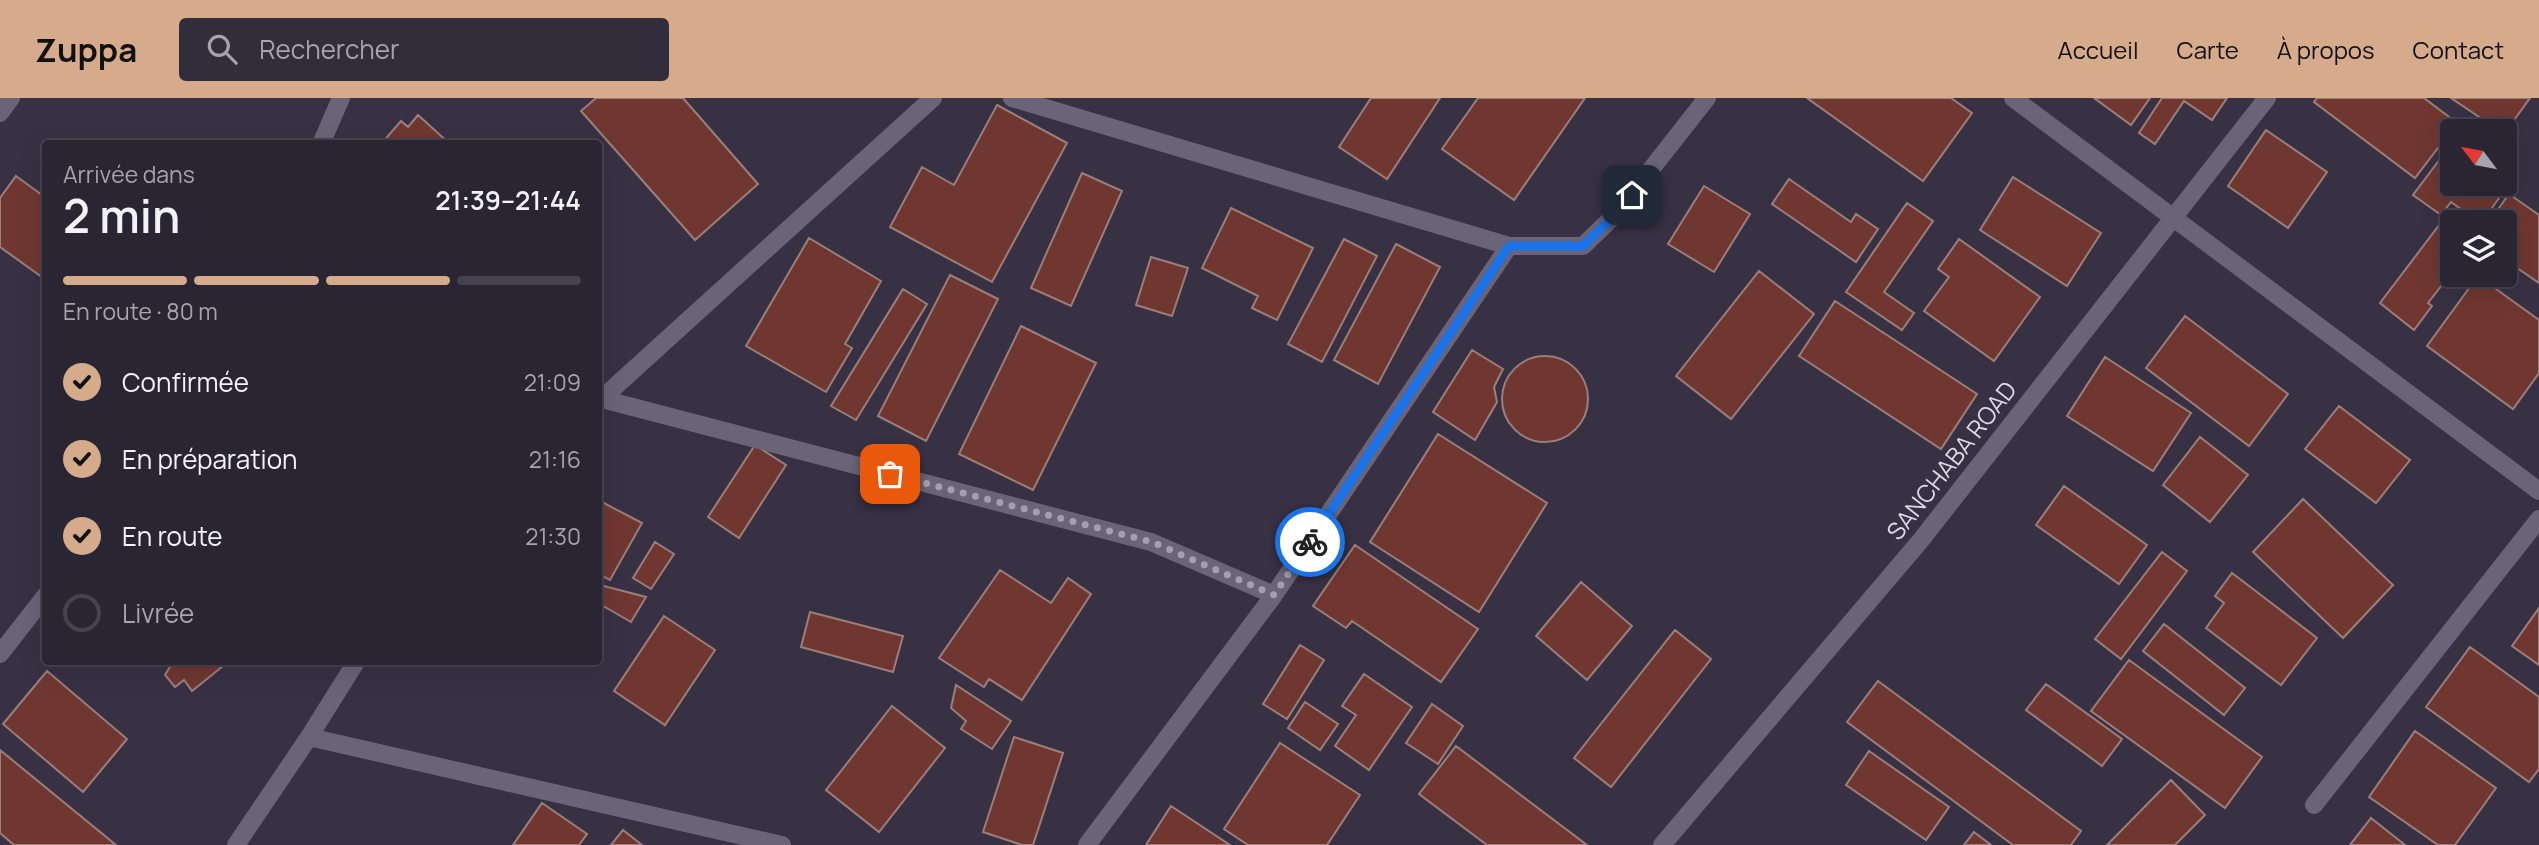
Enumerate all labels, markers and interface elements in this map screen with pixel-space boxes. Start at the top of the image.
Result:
search box [179,18,669,81]
text: Zuppa [35,27,137,72]
icon: search [203,30,241,68]
text: Rechercher [259,31,399,67]
text: Accueil [2058,33,2138,66]
text: Carte [2176,33,2239,66]
text: À propos [2277,33,2375,66]
text: Contact [2413,33,2504,66]
north arrow [2440,119,2516,196]
map controls [2440,119,2517,287]
text: Arrivée dans [63,158,195,190]
pin [1602,165,1662,225]
icon: home [1613,176,1651,214]
text: 21:39–21:44 [435,182,581,218]
text: 2 min [63,184,180,247]
button: layers [2440,210,2517,287]
text: En route · 80 m [63,295,218,327]
icon: check [63,363,101,401]
text: Confirmée [122,364,249,400]
text: 21:09 [524,366,581,398]
street label: SANCHABA ROAD [1878,374,2023,546]
icon: check [63,440,101,478]
text: En préparation [122,441,297,477]
text: 21:16 [529,443,581,475]
pin [860,444,920,504]
icon: bag [871,455,909,493]
courier [1275,507,1345,577]
icon: check [63,517,101,555]
text: En route [122,518,223,554]
text: 21:30 [525,520,581,552]
icon: bike [1291,523,1329,561]
text: Livrée [122,595,194,631]

